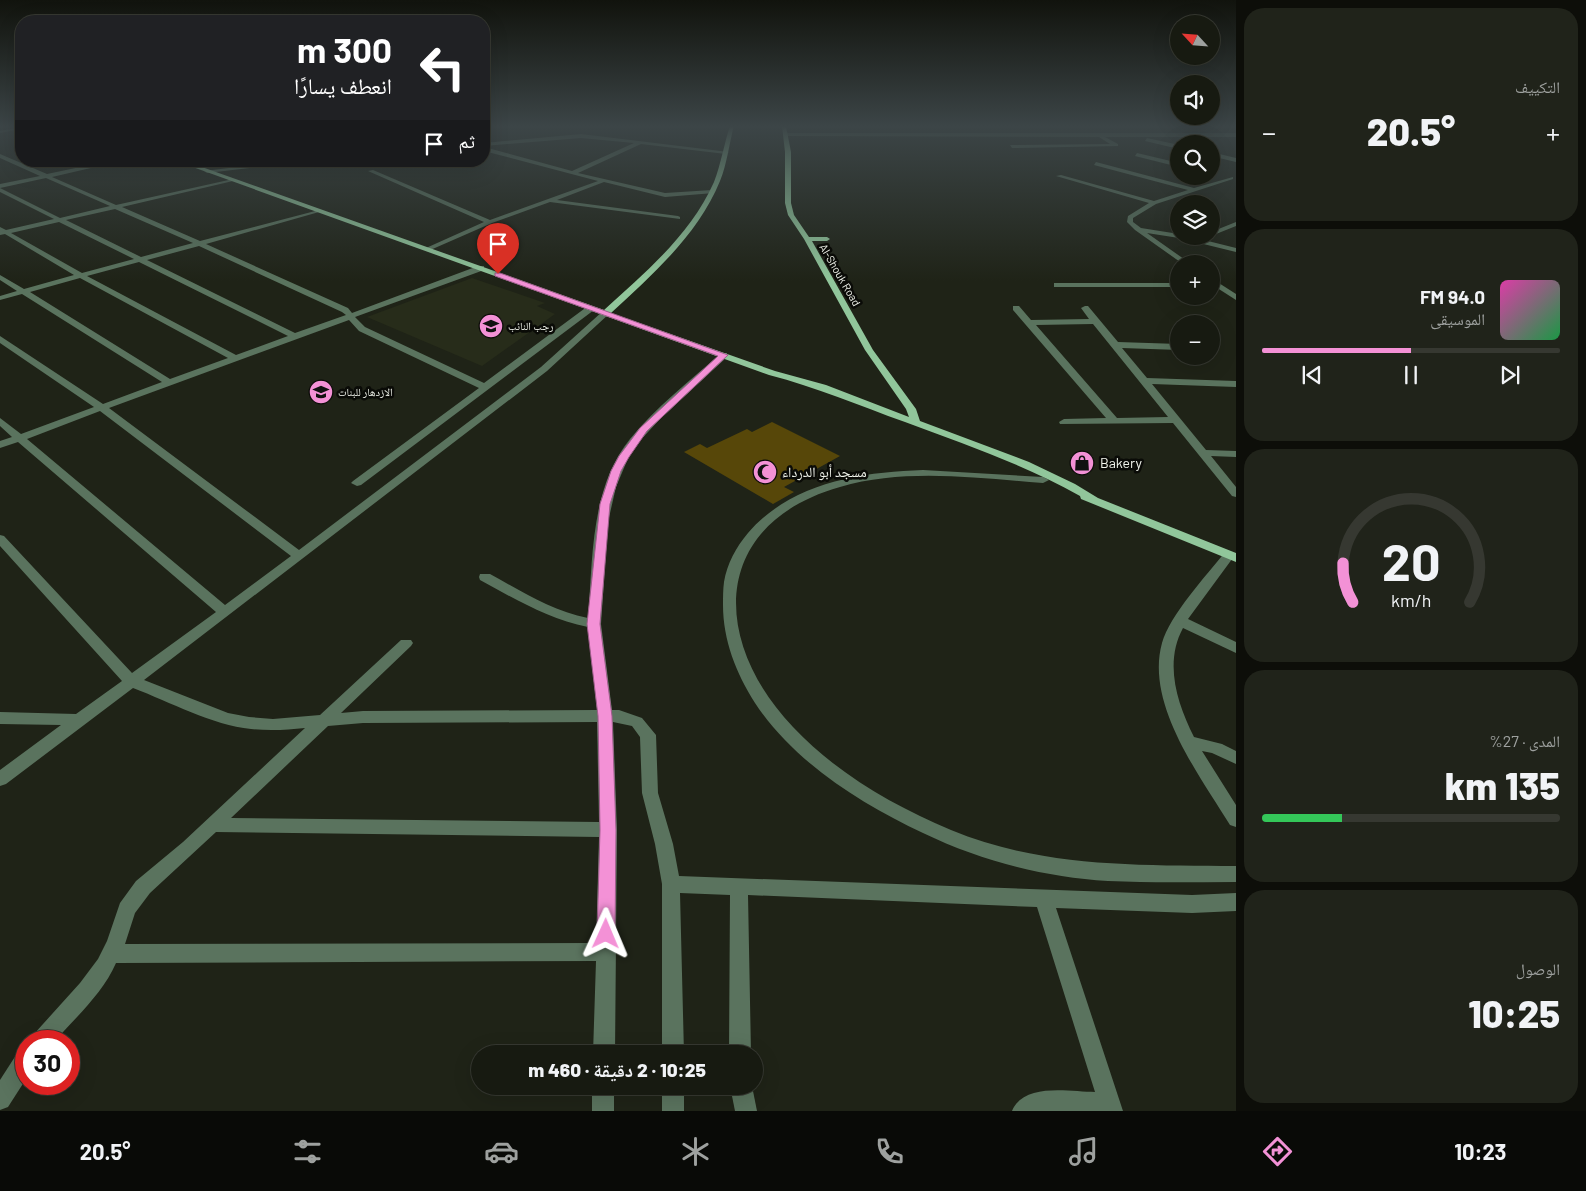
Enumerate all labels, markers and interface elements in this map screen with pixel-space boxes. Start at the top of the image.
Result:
north arrow [1170,15,1220,65]
map controls [1170,15,1220,365]
text: 300 m [297,28,392,70]
icon: left [410,35,475,100]
text: انعطف يسارًا [294,72,392,98]
button: sound [1170,75,1220,125]
text: التكييف [1515,77,1560,96]
text: 20.5° [1367,108,1455,154]
text: − [1262,115,1276,149]
text: + [1546,115,1560,149]
text: ثم [458,129,475,152]
icon: arrive [420,130,448,158]
button: search [1170,135,1220,185]
button: layers [1170,195,1220,245]
pin [477,223,519,274]
icon: arrive [484,230,512,258]
street label: Al-Shouk Road [817,241,863,308]
button: + [1170,255,1220,305]
text: 94.0 FM [1420,285,1485,308]
text: الموسيقى [1430,309,1485,328]
school or university icon: رجب النائب [478,313,504,339]
button: − [1170,315,1220,365]
place label: رجب النائب [508,319,553,332]
icon: previous [1298,361,1326,389]
icon: pause [1397,361,1425,389]
icon: next [1496,361,1524,389]
school or university icon: الازدهار للبنات [308,379,334,405]
place label: الازدهار للبنات [338,385,393,398]
shop icon: Bakery [1069,450,1095,476]
place label: Bakery [1100,454,1143,471]
mosque icon: مسجد أبو الدرداء [752,459,778,485]
place label: مسجد أبو الدرداء [782,463,867,481]
text: 20 [1382,529,1440,591]
text: km/h [1391,589,1431,611]
text: المدى · 27% [1489,731,1560,750]
text: 135 km [1445,762,1560,808]
position arrow [579,907,631,959]
text: الوصول [1516,959,1560,978]
text: 10:25 [1468,990,1560,1036]
speed limit sign: 30 [15,1030,80,1095]
text: 10:25 · 2 دقيقة · 460 m [528,1058,706,1081]
icon: filters [290,1134,325,1169]
icon: car [484,1134,519,1169]
icon: climate [678,1134,713,1169]
icon: phone [872,1134,907,1169]
icon: music [1066,1134,1101,1169]
icon: directions [1260,1134,1295,1169]
text: 20.5° [80,1138,131,1164]
text: 10:23 [1454,1138,1506,1164]

